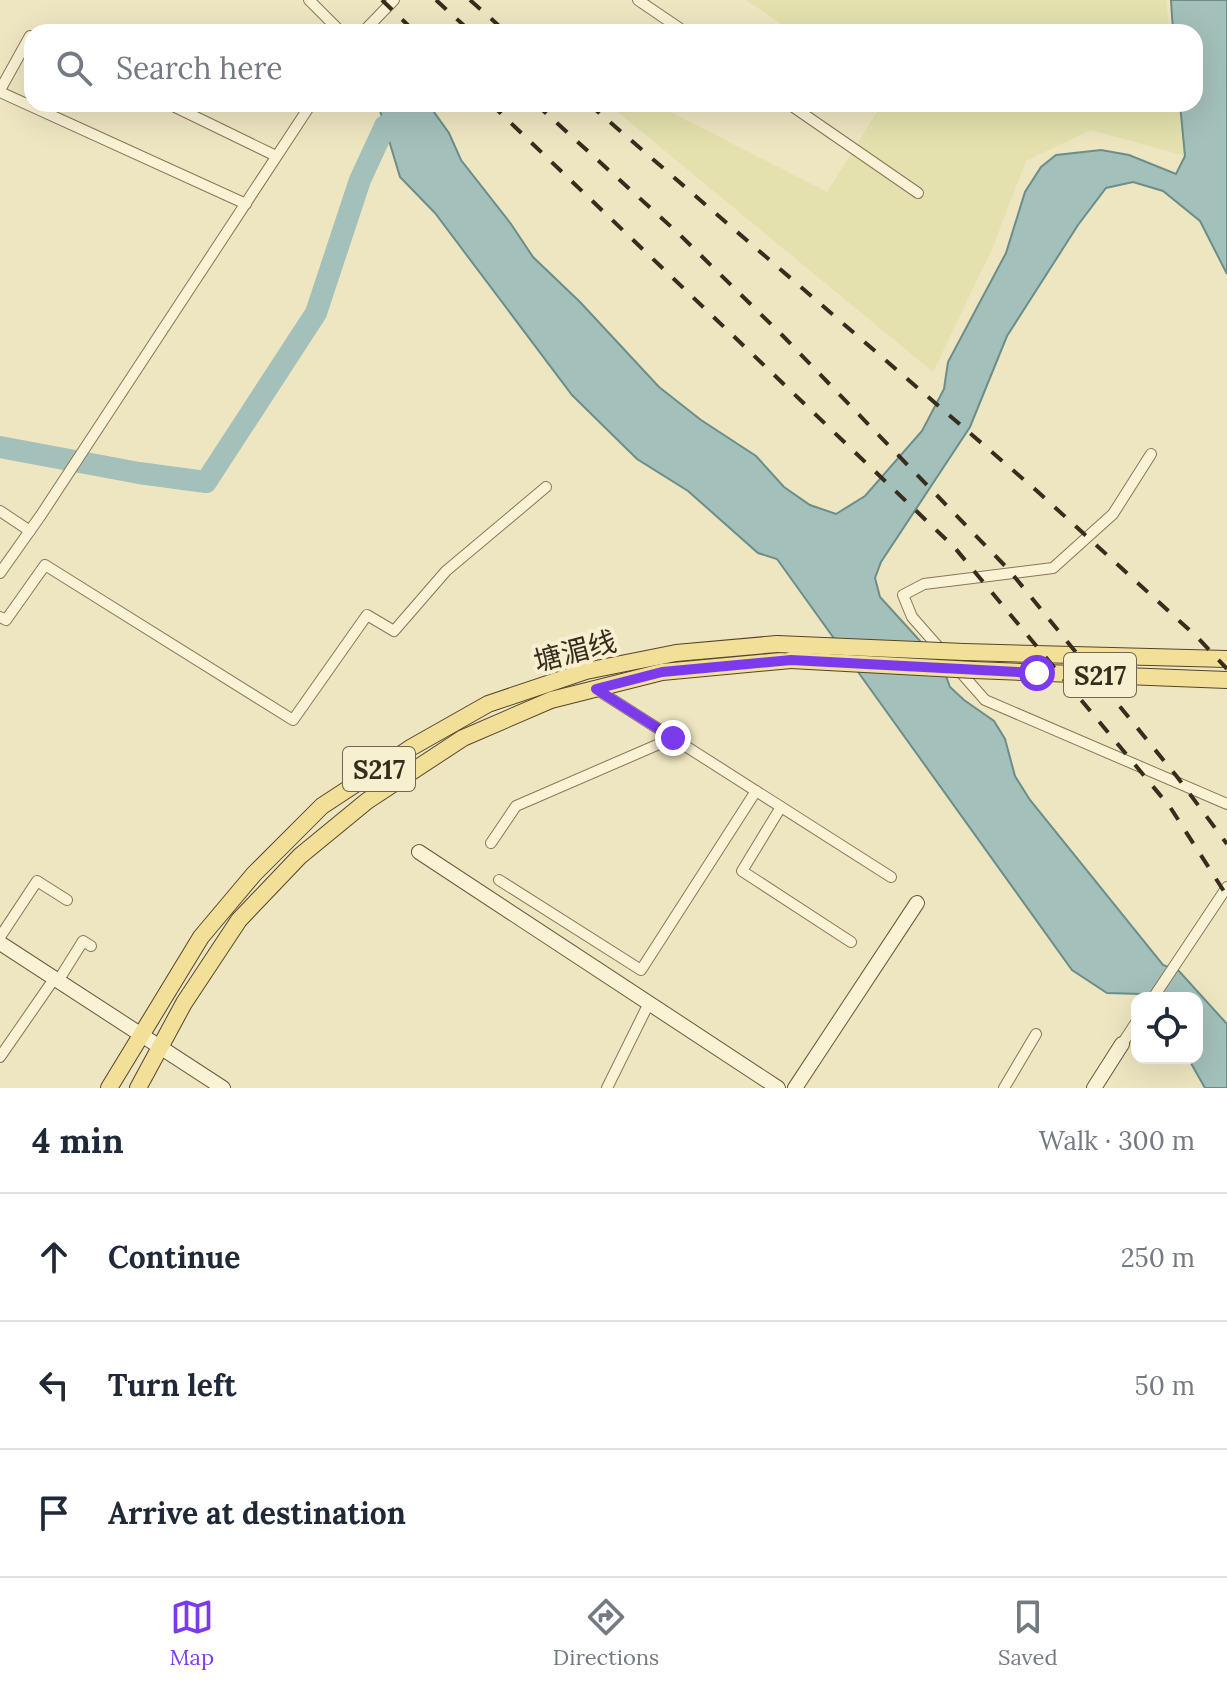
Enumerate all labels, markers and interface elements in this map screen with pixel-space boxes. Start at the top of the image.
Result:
search box [24,24,1203,112]
icon: search [52,46,96,90]
text: Search here [116,49,283,87]
street label: 塘湄线 [530,623,620,679]
road number: S217 [1064,653,1136,697]
route start [1019,655,1055,691]
route end [655,720,691,756]
road number: S217 [343,747,415,791]
map controls [1131,992,1203,1064]
button: locate [1131,992,1203,1064]
text: 4 min [32,1119,124,1162]
text: Walk · 300 m [1039,1124,1195,1157]
icon: ahead [32,1235,76,1279]
text: Continue [108,1238,240,1276]
text: 250 m [1121,1241,1195,1274]
icon: left [32,1363,76,1407]
text: Turn left [108,1366,236,1404]
text: 50 m [1135,1369,1195,1402]
icon: arrive [32,1491,76,1535]
text: Arrive at destination [108,1494,406,1532]
tab: Map [169,1595,214,1671]
tab: Directions [553,1595,659,1671]
tab: Saved [998,1595,1058,1671]

